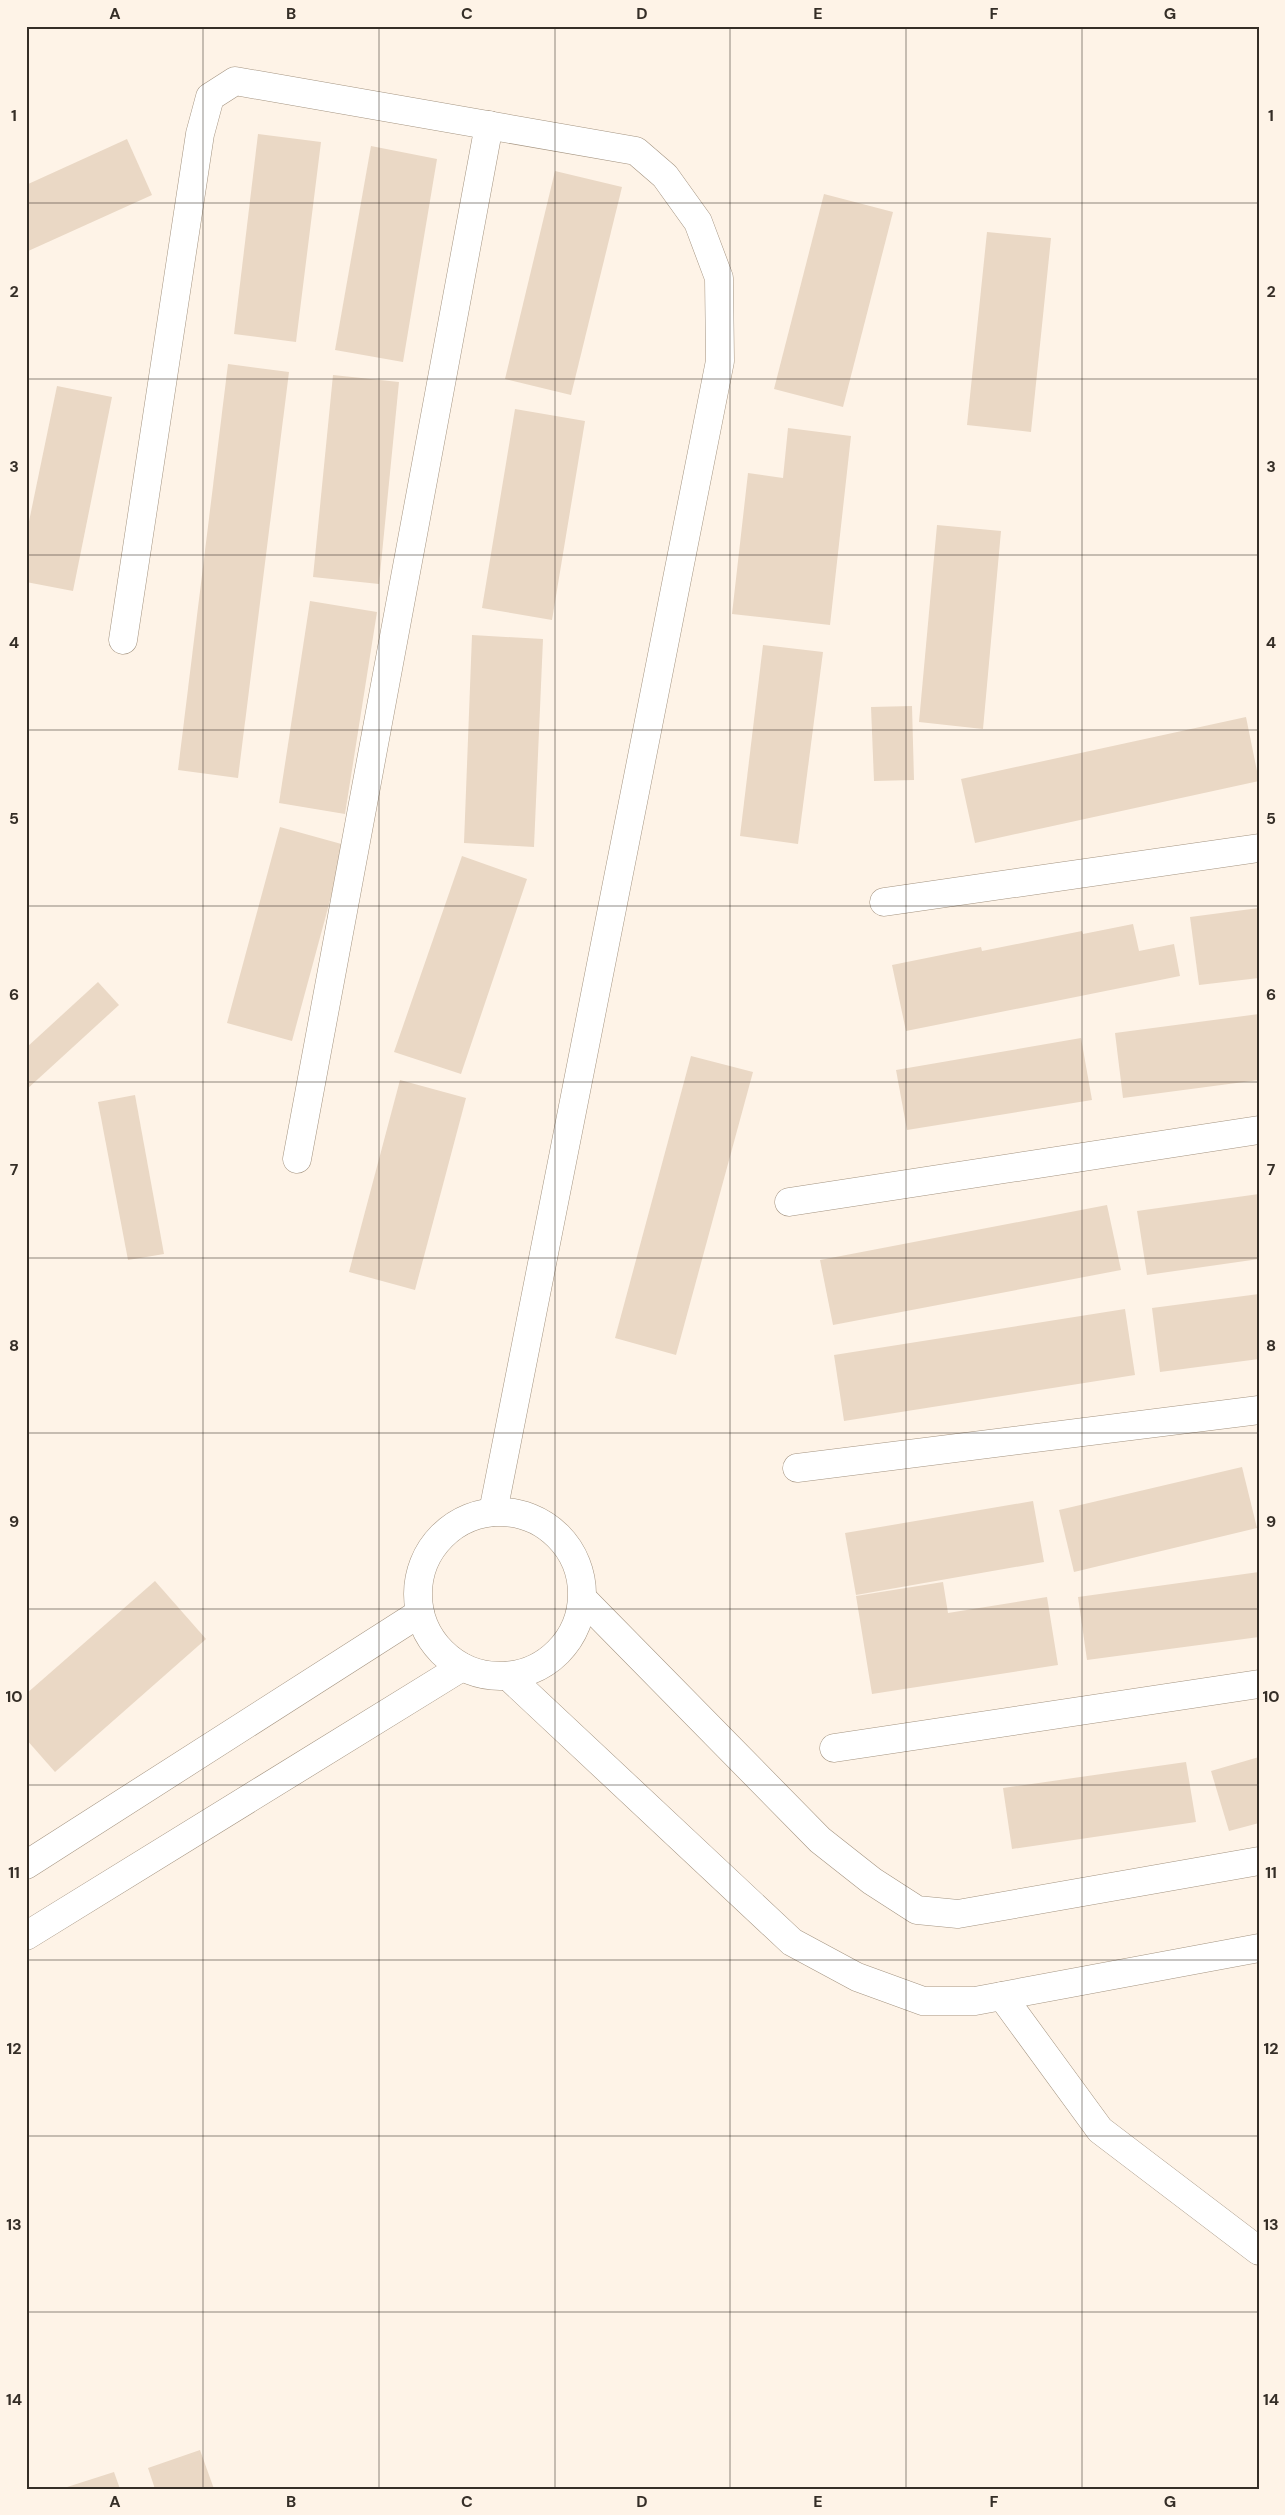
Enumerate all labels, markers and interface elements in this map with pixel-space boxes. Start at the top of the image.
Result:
text: A [109,3,121,24]
text: B [286,3,296,24]
text: C [461,3,473,24]
text: D [636,3,648,24]
text: E [813,3,823,24]
text: F [990,3,999,24]
text: G [1164,3,1176,24]
text: 1 [11,105,17,126]
text: 1 [1268,105,1274,126]
text: 2 [9,281,19,302]
text: 2 [1266,281,1276,302]
text: 3 [9,456,19,477]
text: 3 [1266,456,1276,477]
text: 4 [9,632,19,653]
text: 4 [1266,632,1276,653]
text: 5 [9,808,19,829]
text: 5 [1266,808,1276,829]
text: 6 [9,984,19,1005]
text: 6 [1266,984,1276,1005]
text: 7 [10,1159,19,1180]
text: 7 [1267,1159,1276,1180]
text: 8 [9,1335,19,1356]
text: 8 [1266,1335,1276,1356]
text: 9 [9,1511,19,1532]
text: 9 [1266,1511,1276,1532]
text: 10 [5,1686,23,1707]
text: 10 [1262,1686,1280,1707]
text: 11 [8,1862,20,1883]
text: 11 [1265,1862,1277,1883]
text: 12 [6,2038,22,2059]
text: 12 [1263,2038,1279,2059]
text: 13 [6,2214,22,2235]
text: 13 [1263,2214,1279,2235]
text: 14 [6,2389,22,2410]
text: 14 [1263,2389,1279,2410]
text: A [109,2491,121,2512]
text: B [286,2491,296,2512]
text: C [461,2491,473,2512]
text: D [636,2491,648,2512]
text: E [813,2491,823,2512]
text: F [990,2491,999,2512]
text: G [1164,2491,1176,2512]

